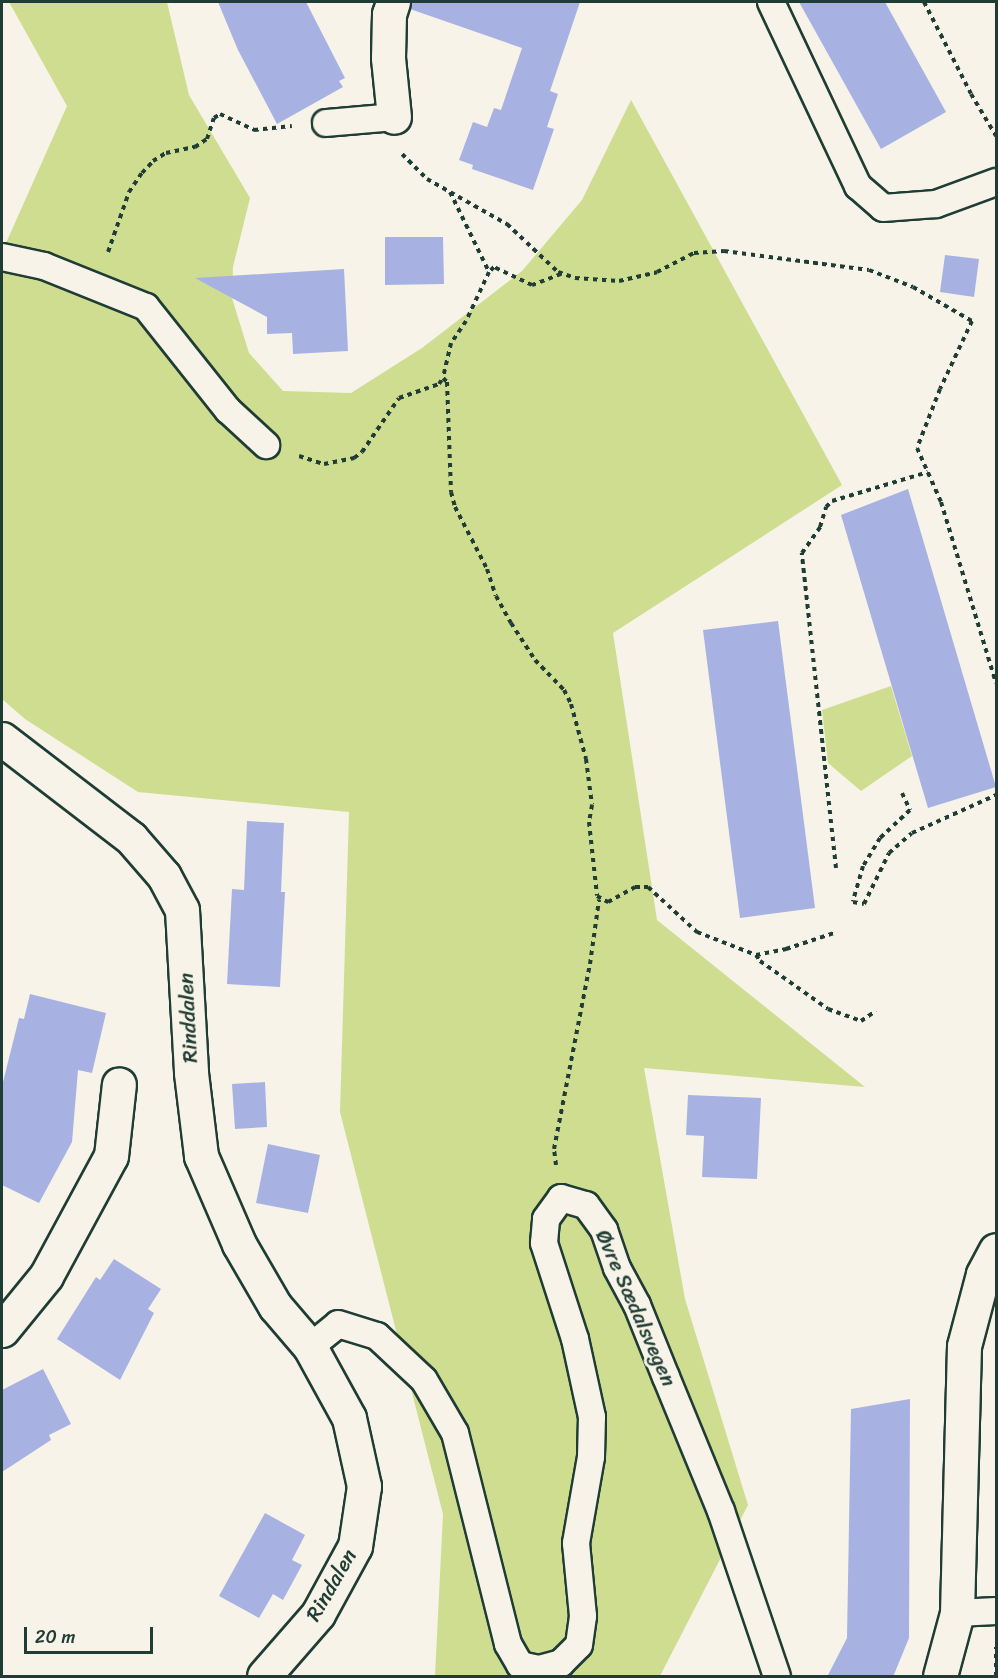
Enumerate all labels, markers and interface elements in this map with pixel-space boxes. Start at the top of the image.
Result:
street label: Rinddalen [173,972,203,1064]
street label: Øvre Sædalsvegen [590,1226,682,1390]
street label: Rindalen [300,1545,362,1625]
scale bar [27,1615,156,1653]
text: 20 m [35,1621,75,1653]

